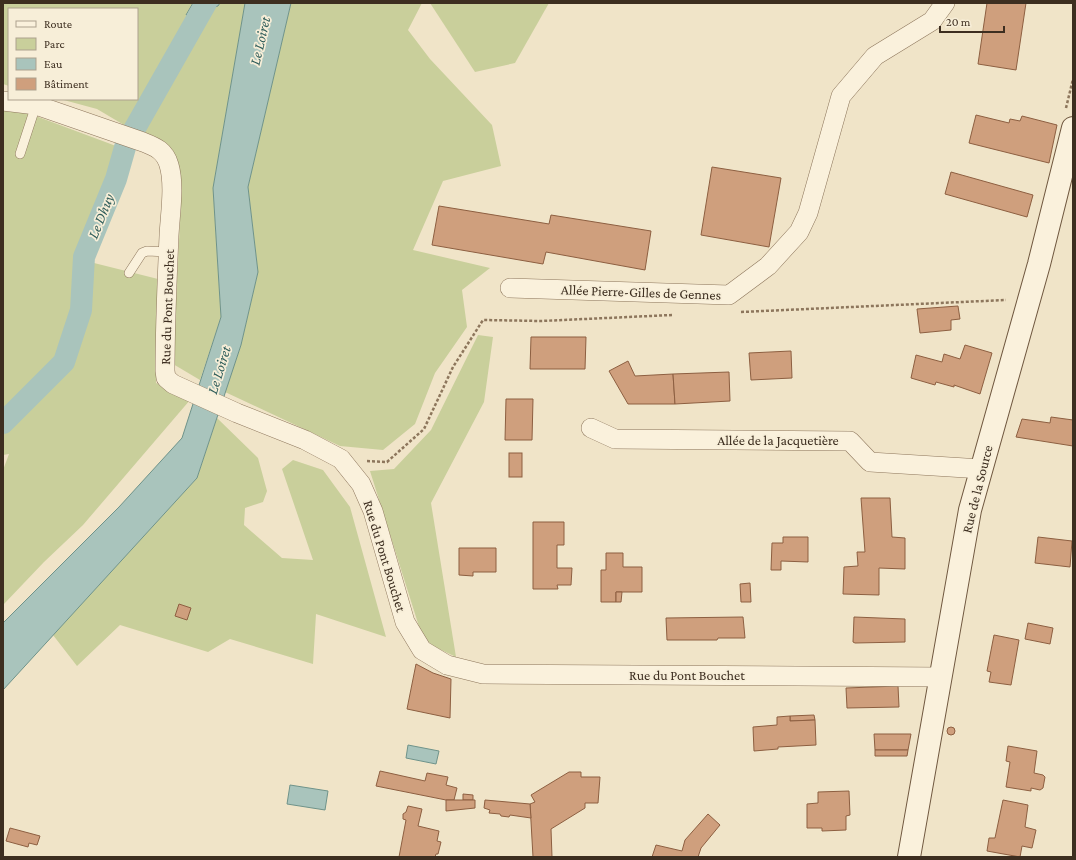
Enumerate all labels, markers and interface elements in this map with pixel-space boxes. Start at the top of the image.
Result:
legend [8,8,138,100]
scale bar [940,8,1004,34]
water label: Le Loiret [247,15,273,67]
text: 20 m [946,15,971,29]
text: Route [44,17,72,31]
text: Parc [44,37,64,51]
text: Eau [44,57,63,71]
text: Bâtiment [44,77,90,91]
water label: Le Dhuy [85,191,118,241]
street label: Rue du Pont Bouchet [157,249,177,365]
street label: Allée Pierre-Gilles de Gennes [561,281,721,303]
water label: Le Loiret [204,344,234,396]
street label: Allée de la Jacquetière [717,432,839,448]
street label: Rue de la Source [958,443,996,535]
street label: Rue du Pont Bouchet [360,498,410,614]
street label: Rue du Pont Bouchet [629,667,745,683]

